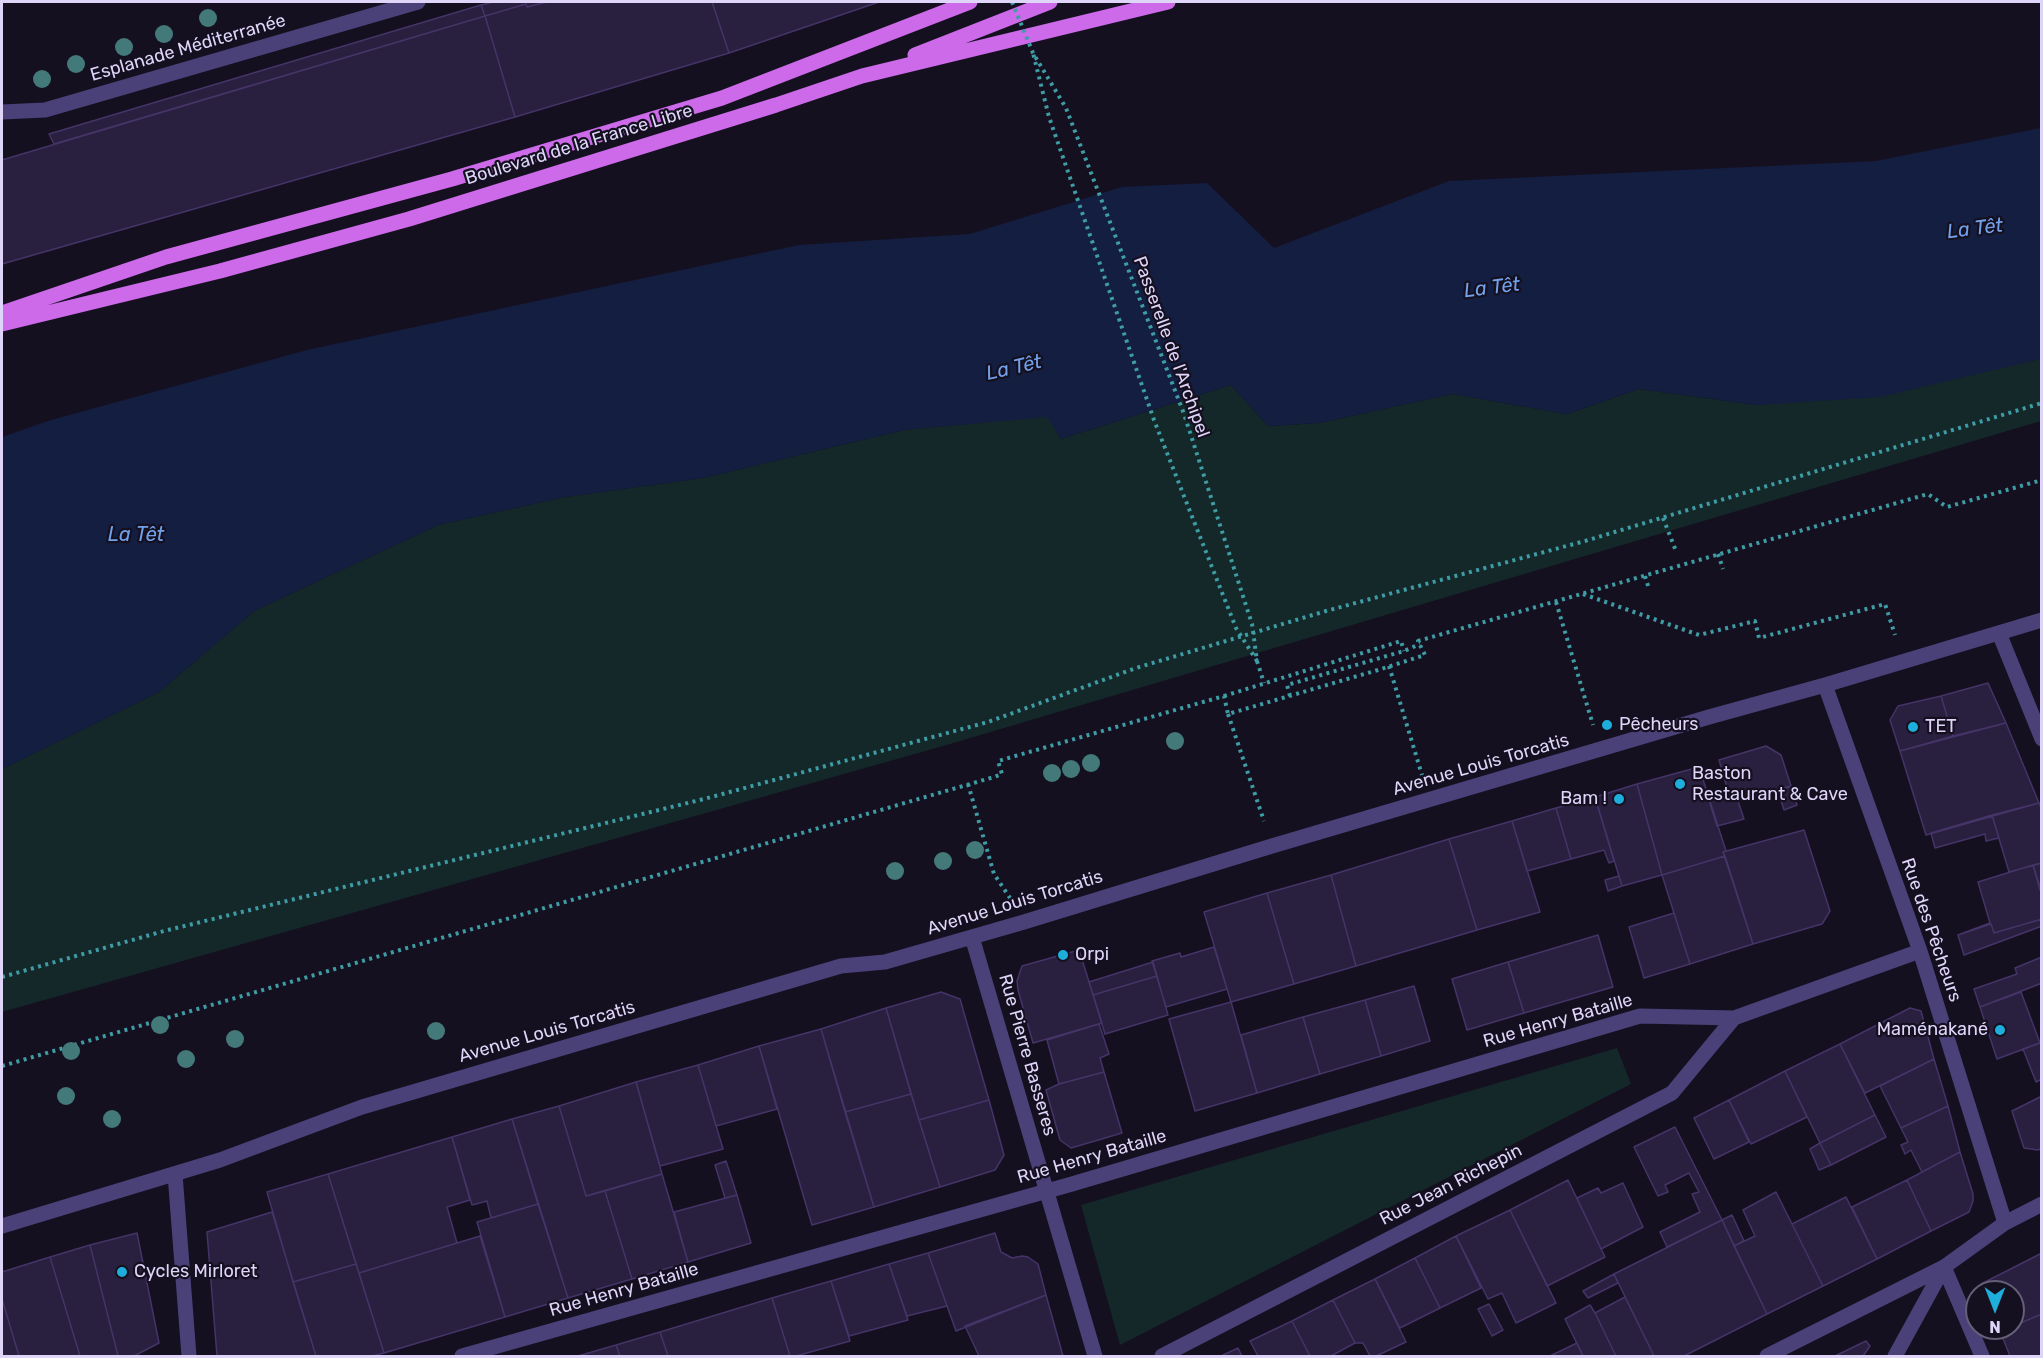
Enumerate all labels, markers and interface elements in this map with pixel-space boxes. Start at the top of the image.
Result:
street label: Esplanade Méditerranée [88,10,288,86]
street label: Boulevard de la France Libre [463,100,695,190]
water label: La Têt [1946,214,2004,244]
street label: Passerelle de l'Archipel [1128,253,1214,441]
water label: La Têt [1463,273,1521,303]
water label: La Têt [984,350,1044,386]
water label: La Têt [108,523,164,547]
place label: Pêcheurs [1619,714,1698,736]
place label: TET [1925,716,1957,738]
marker: Pêcheurs [1600,718,1614,732]
marker: TET [1906,720,1920,734]
street label: Avenue Louis Torcatis [1390,729,1572,801]
place label: Baston Restaurant & Cave [1692,763,1848,806]
marker: Baston Restaurant & Cave [1673,777,1687,791]
place label: Bam ! [1560,788,1607,810]
marker: Bam ! [1612,792,1626,806]
street label: Rue des Pêcheurs [1896,855,1966,1005]
street label: Avenue Louis Torcatis [925,866,1105,940]
place label: Orpi [1075,944,1109,966]
marker: Orpi [1056,948,1070,962]
street label: Rue Pierre Basseres [994,972,1060,1138]
street label: Rue Henry Bataille [1481,989,1635,1053]
street label: Avenue Louis Torcatis [456,996,638,1068]
place label: Maménakané [1877,1019,1988,1041]
marker: Maménakané [1993,1023,2007,1037]
street label: Rue Henry Bataille [1015,1125,1169,1189]
street label: Rue Jean Richepin [1376,1140,1526,1230]
street label: Rue Henry Bataille [547,1258,701,1322]
place label: Cycles Mirloret [134,1261,257,1283]
marker: Cycles Mirloret [115,1265,129,1279]
north arrow [1965,1280,2025,1340]
text: N [1989,1317,2001,1336]

